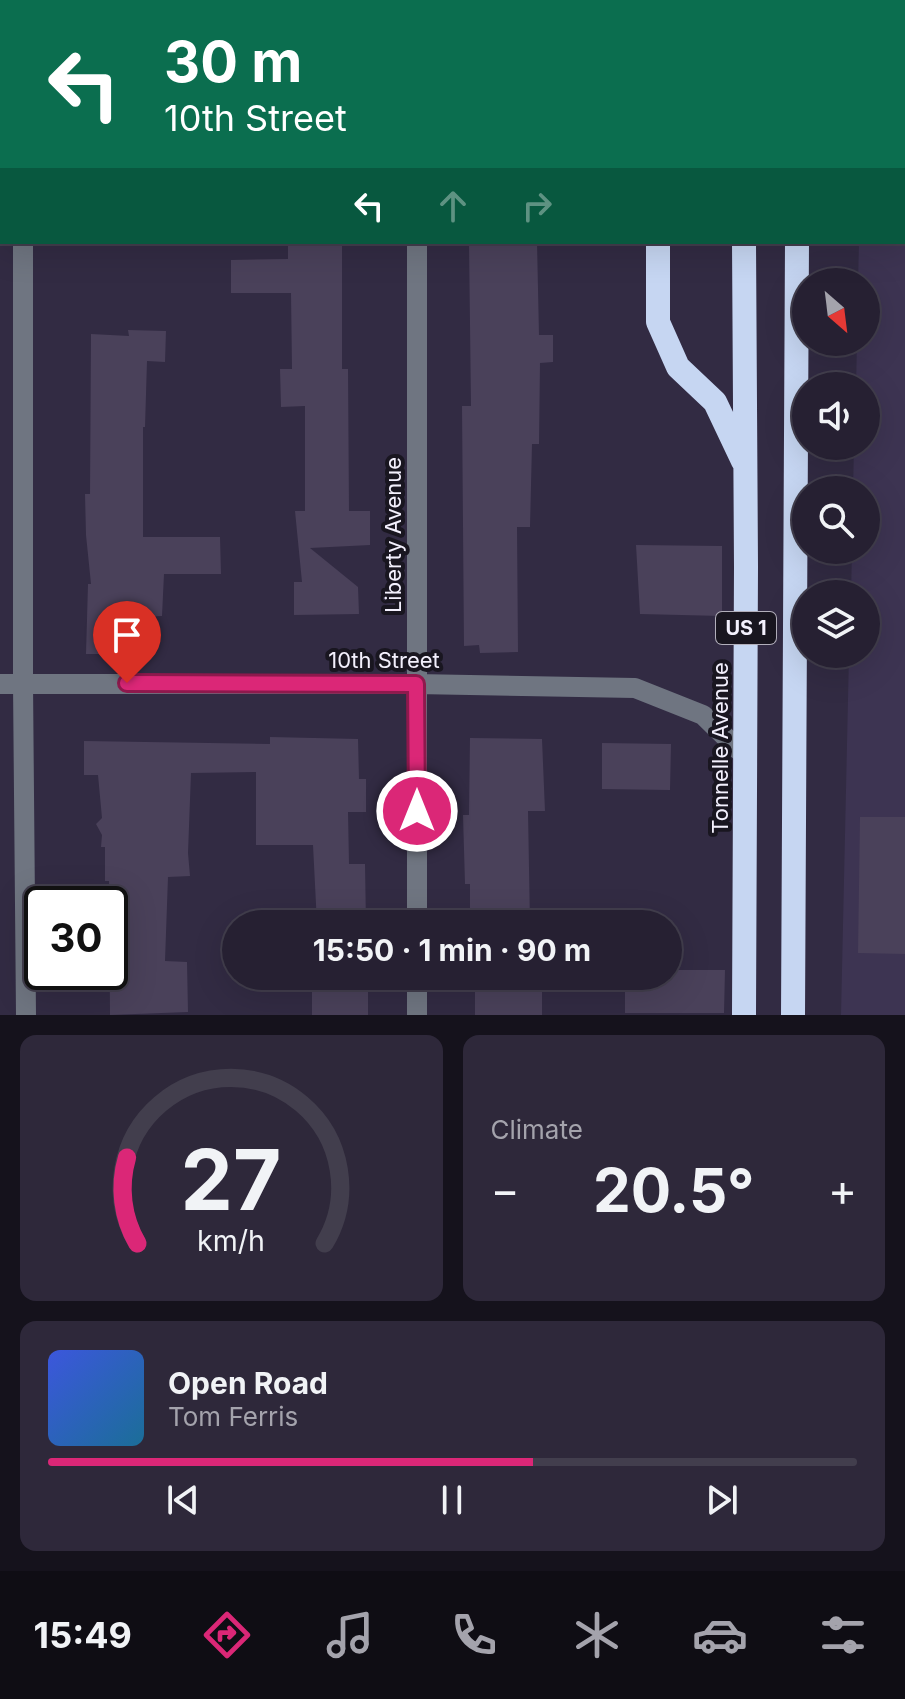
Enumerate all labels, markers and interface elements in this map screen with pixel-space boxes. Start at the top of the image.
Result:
text: 30 m [164,28,302,96]
icon: left [32,32,136,136]
text: 10th Street [164,96,347,140]
icon: left [347,184,391,228]
icon: ahead [431,184,475,228]
icon: right [515,184,559,228]
north arrow [792,268,880,356]
map controls [792,268,880,668]
button: sound [792,372,880,460]
street label: Liberty Avenue [380,457,406,613]
button: search [792,476,880,564]
button: layers [792,580,880,668]
pin [93,601,161,683]
road number: US 1 [716,612,776,644]
icon: arrive [105,613,149,657]
street label: 10th Street [328,647,440,673]
street label: Tonnelle Avenue [707,662,733,834]
position arrow [375,769,459,853]
speed limit sign: 30 [24,886,128,990]
text: 15:50 · 1 min · 90 m [313,932,591,968]
text: Climate [491,1114,583,1145]
text: 27 [181,1129,282,1230]
text: 20.5° [593,1154,755,1226]
text: − [491,1163,520,1217]
text: + [828,1163,857,1217]
text: km/h [197,1223,265,1258]
text: Open Road [168,1365,328,1401]
text: Tom Ferris [168,1401,298,1432]
icon: previous [161,1478,205,1522]
icon: pause [430,1478,474,1522]
icon: next [700,1478,744,1522]
icon: directions [199,1607,255,1663]
icon: music [322,1607,378,1663]
icon: phone [446,1607,502,1663]
icon: climate [569,1607,625,1663]
icon: car [692,1607,748,1663]
icon: filters [815,1607,871,1663]
text: 15:49 [34,1613,132,1657]

